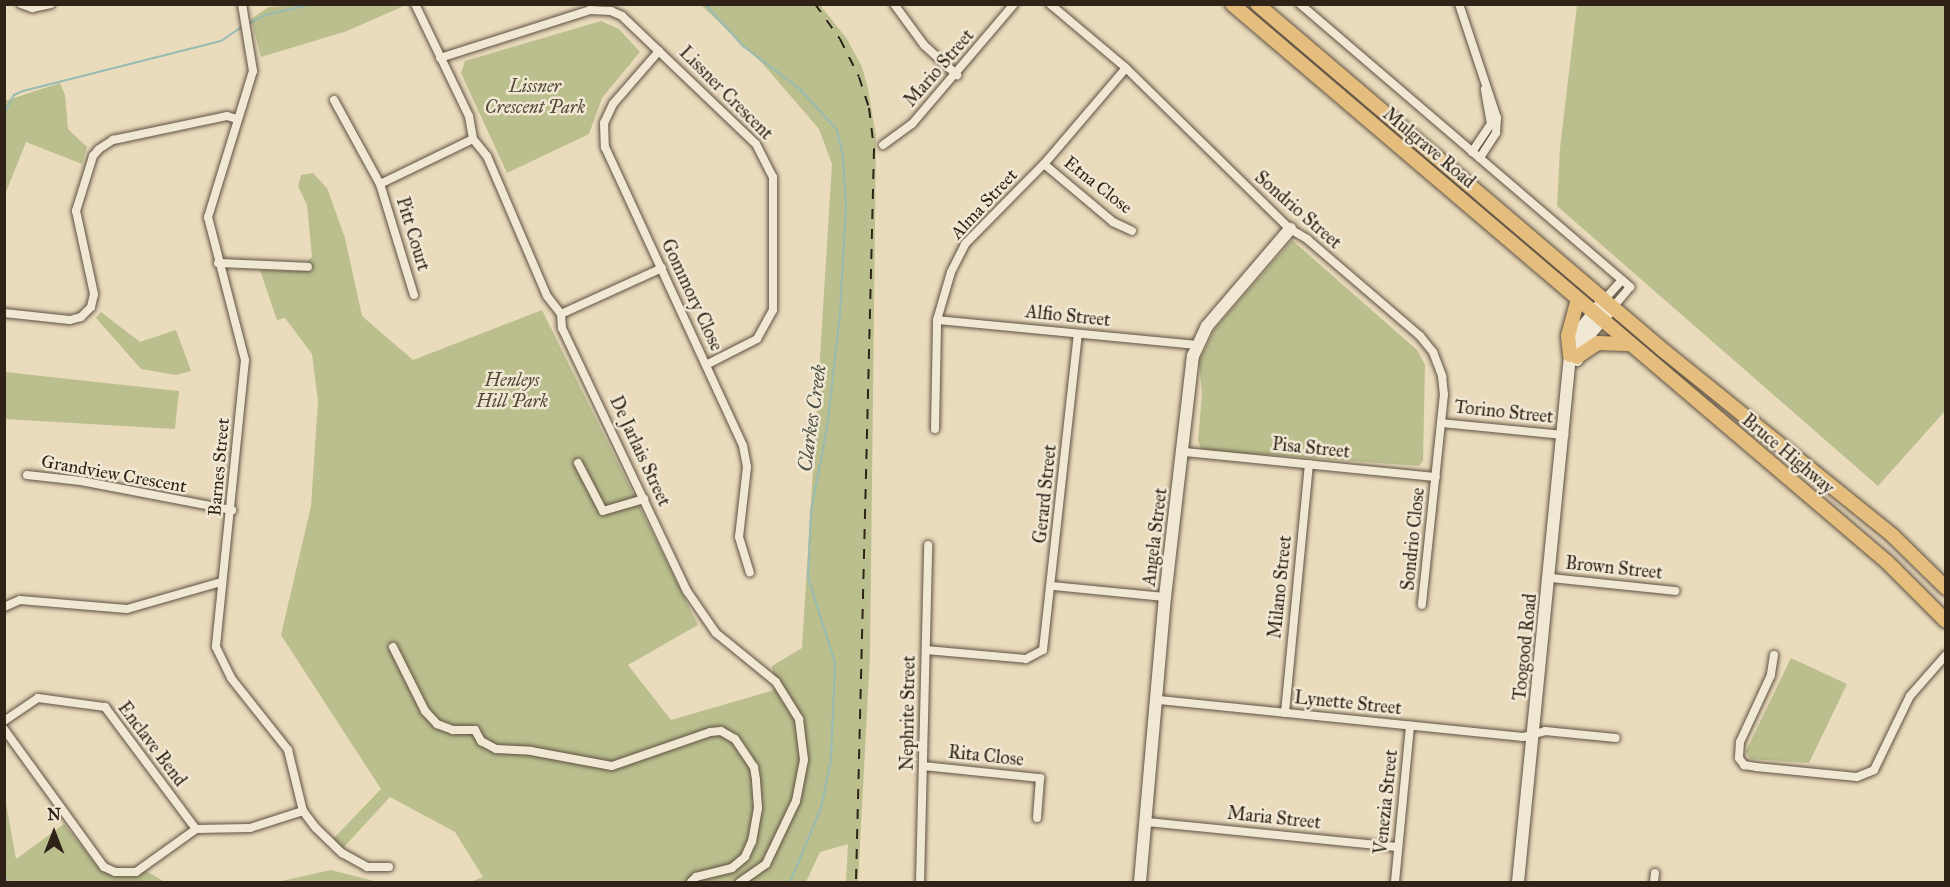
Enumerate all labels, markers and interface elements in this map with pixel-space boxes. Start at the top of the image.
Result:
street label: Mario Street [900,25,978,111]
street label: Lissner Crescent [675,42,777,144]
park label: Lissner Crescent Park [485,76,585,118]
street label: Mulgrave Road [1379,103,1479,193]
street label: Etna Close [1060,152,1136,218]
street label: Alma Street [946,164,1022,244]
street label: Sondrio Street [1250,167,1346,253]
street label: Pitt Court [392,195,434,273]
street label: Gommory Close [657,236,727,354]
street label: Alfio Street [1024,301,1112,331]
water label: Clarkes Creek [793,363,831,473]
park label: Henleys Hill Park [476,370,548,412]
street label: De Jarlais Street [605,392,675,510]
street label: Torino Street [1454,396,1554,428]
street label: Bruce Highway [1738,409,1838,499]
street label: Barnes Street [204,417,234,517]
street label: Pisa Street [1271,433,1351,463]
street label: Gerard Street [1029,443,1061,545]
street label: Grandview Crescent [40,451,188,497]
street label: Sondrio Close [1397,486,1429,592]
street label: Angela Street [1138,487,1172,587]
street label: Milano Street [1264,534,1296,640]
street label: Brown Street [1564,552,1664,584]
street label: Toogood Road [1509,592,1541,702]
street label: Nephrite Street [896,655,920,771]
street label: Lynette Street [1293,687,1403,719]
street label: Enclave Bend [113,697,191,791]
street label: Rita Close [947,741,1025,771]
street label: Venezia Street [1370,748,1402,856]
street label: Maria Street [1226,802,1322,834]
north arrow [24,803,84,863]
text: N [47,805,61,824]

